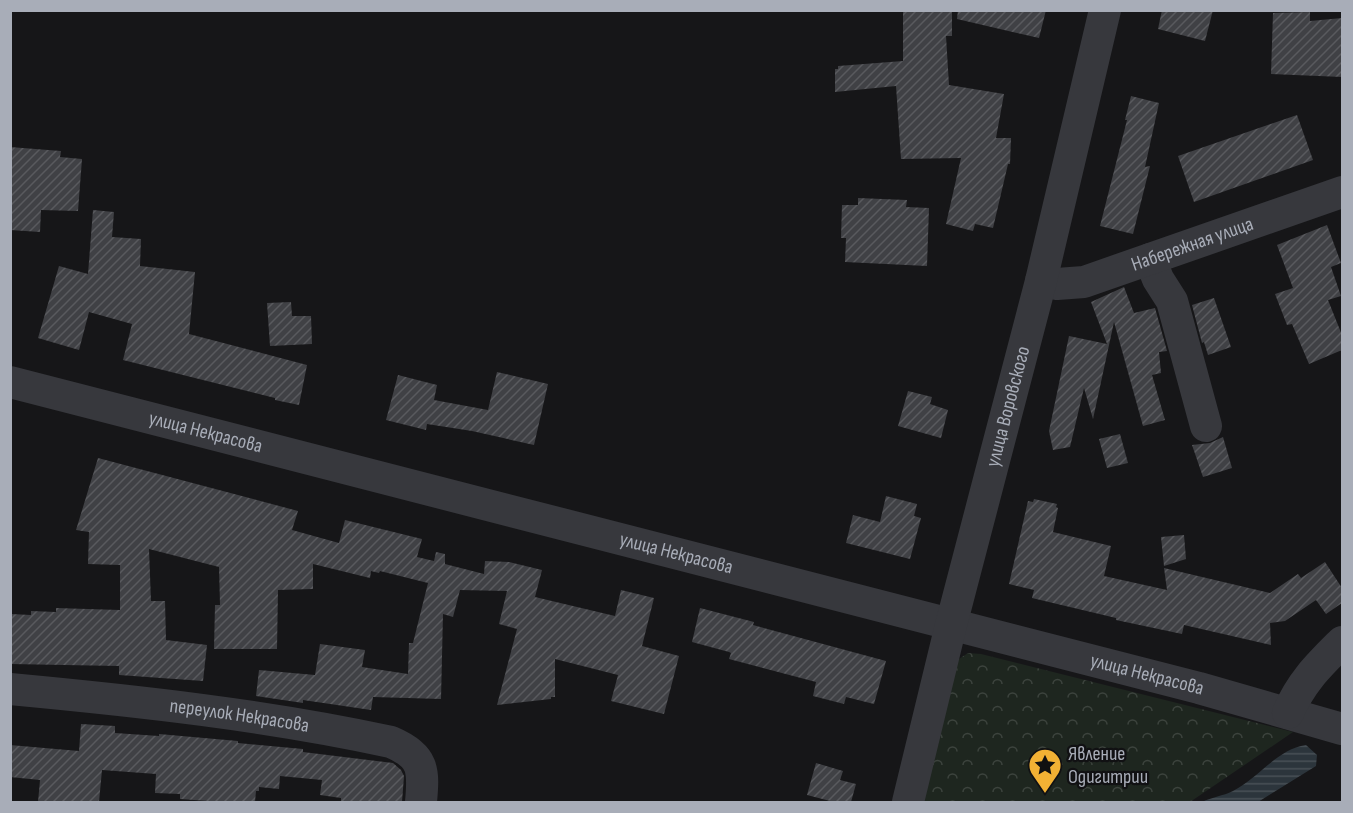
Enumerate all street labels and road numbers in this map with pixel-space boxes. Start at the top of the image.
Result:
street label: Набережная улица [1128,212,1256,277]
street label: улица Воровского [981,344,1035,469]
street label: улица Некрасова [146,406,265,458]
street label: улица Некрасова [617,527,736,580]
street label: улица Некрасова [1088,648,1207,701]
street label: переулок Некрасова [168,694,311,738]

